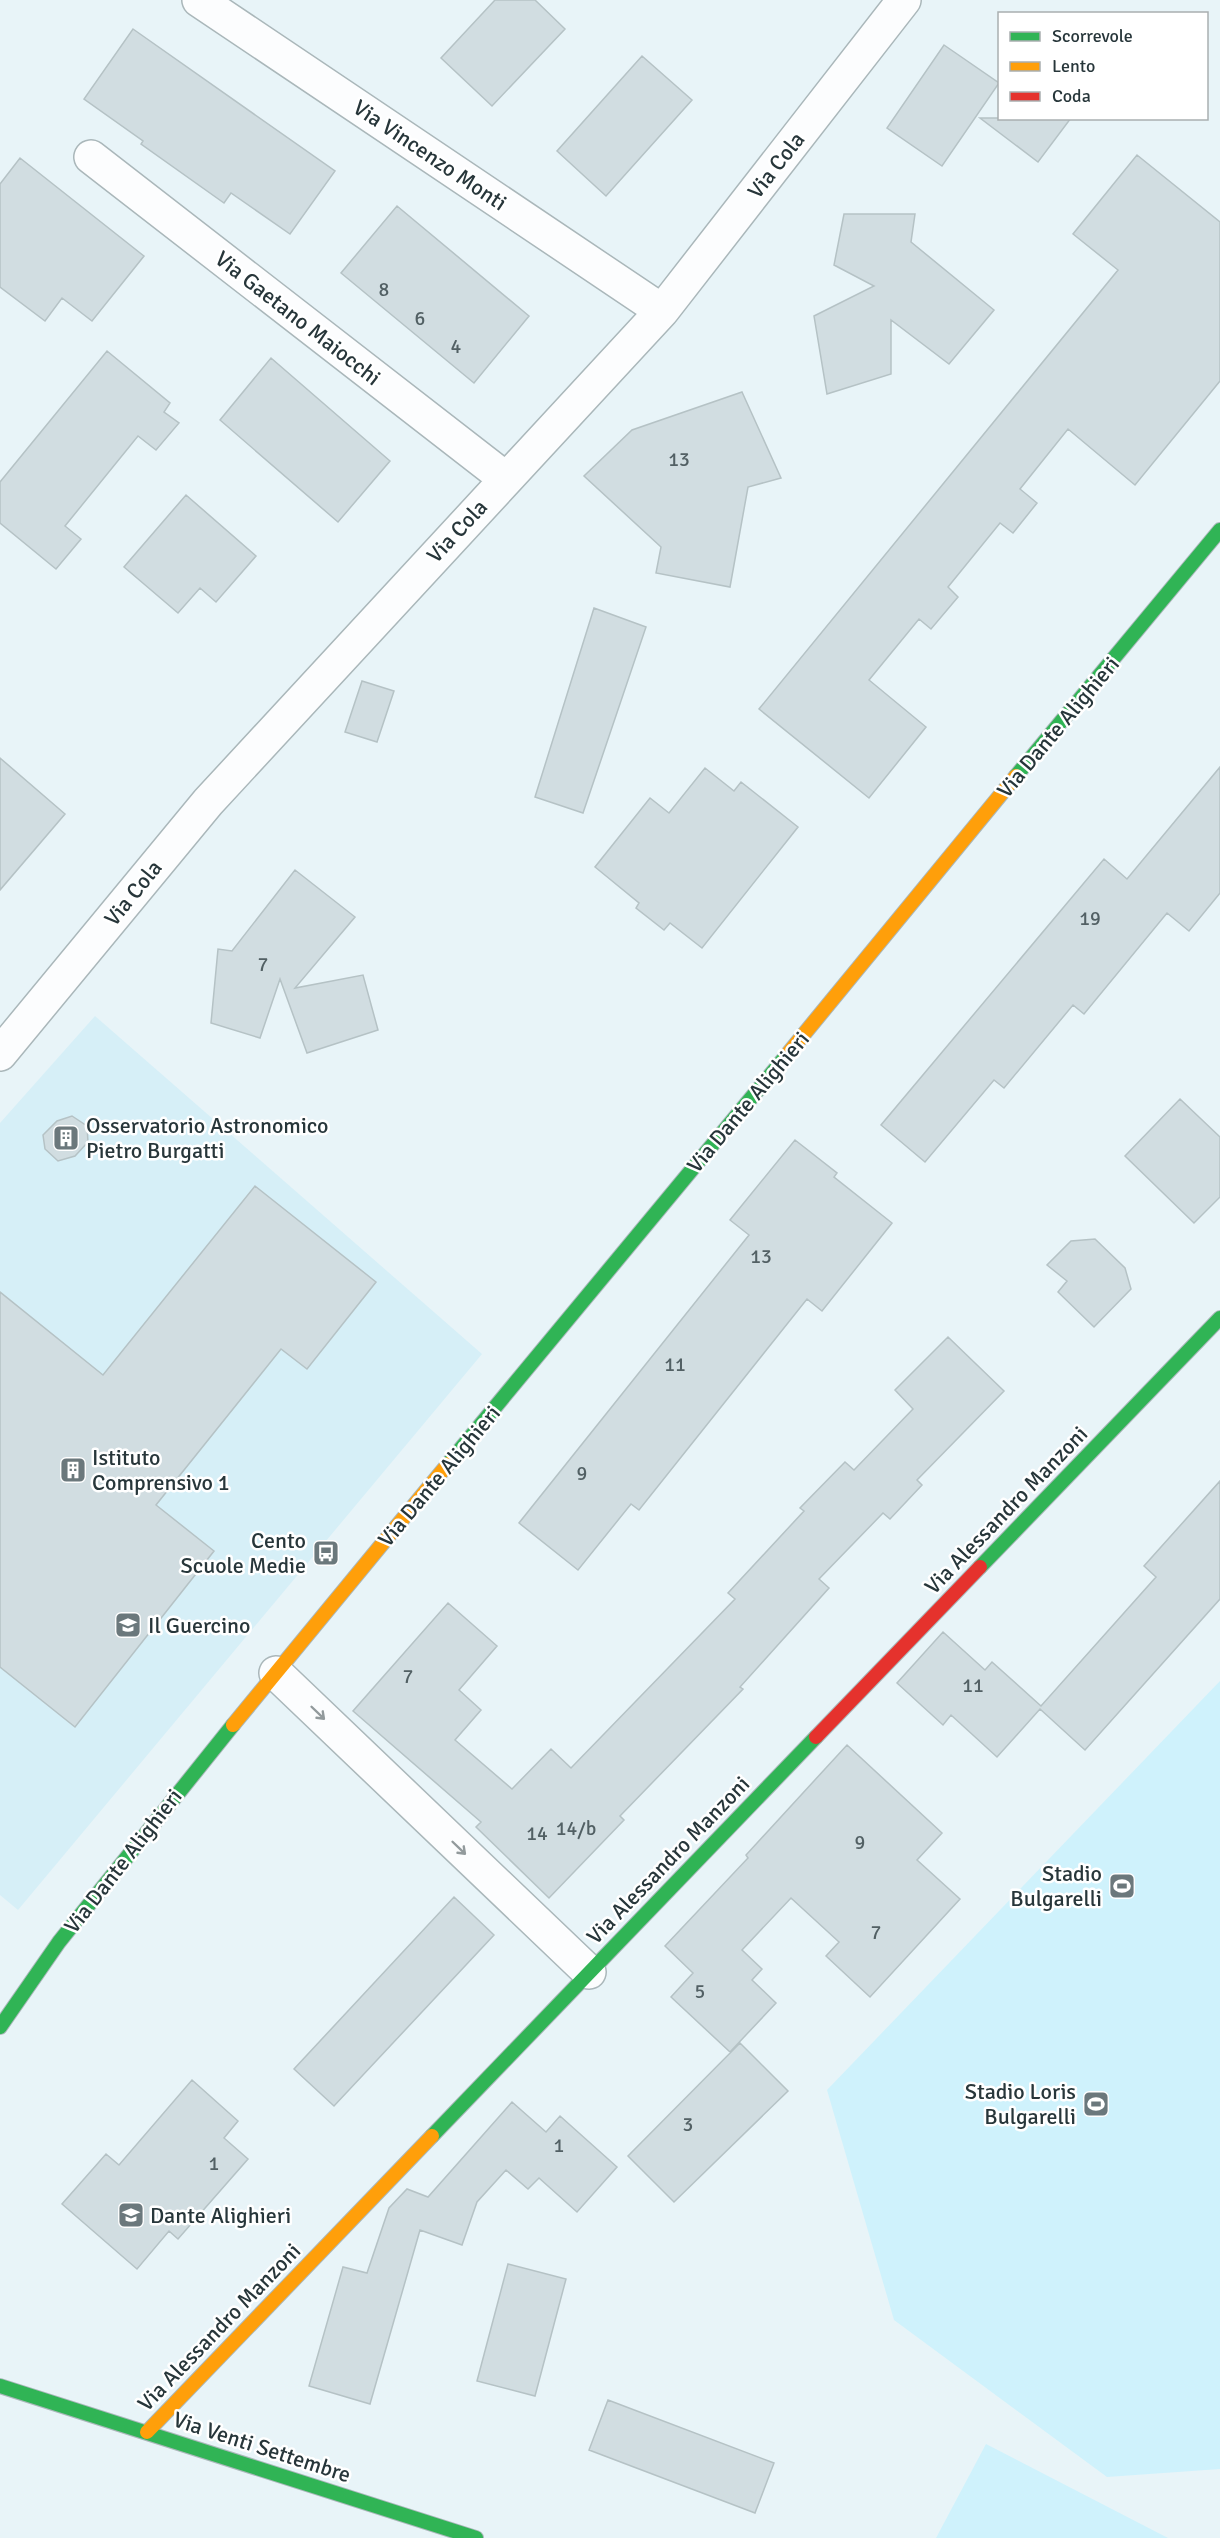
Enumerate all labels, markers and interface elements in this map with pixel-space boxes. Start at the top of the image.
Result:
legend [998,12,1208,120]
text: Scorrevole [1052,25,1133,47]
text: Lento [1052,55,1095,77]
text: Coda [1052,85,1091,107]
street label: Via Vincenzo Monti [348,94,512,216]
street label: Via Cola [742,126,810,204]
street label: Via Gaetano Maiocchi [210,245,386,391]
house number: 8 [379,277,389,302]
house number: 6 [415,306,425,331]
house number: 4 [451,334,462,359]
house number: 13 [668,447,690,472]
street label: Via Cola [421,494,493,568]
street label: Via Dante Alighieri [991,651,1125,803]
street label: Via Cola [98,855,168,931]
house number: 19 [1079,906,1101,931]
house number: 7 [258,952,268,977]
street label: Via Dante Alighieri [681,1026,815,1178]
place label: Osservatorio Astronomico Pietro Burgatti [86,1112,329,1164]
building icon: Osservatorio Astronomico Pietro Burgatti [51,1123,81,1153]
house number: 13 [750,1244,772,1269]
house number: 11 [664,1352,686,1377]
street label: Via Dante Alighieri [372,1400,506,1552]
street label: Via Alessandro Manzoni [919,1420,1093,1600]
place label: Istituto Comprensivo 1 [92,1444,230,1496]
building icon: Istituto Comprensivo 1 [58,1455,88,1485]
house number: 9 [577,1461,587,1486]
place label: Cento Scuole Medie [181,1527,306,1579]
bus stop icon: Cento Scuole Medie [311,1538,341,1568]
school or university icon: Il Guercino [113,1610,143,1640]
place label: Il Guercino [148,1612,251,1639]
house number: 7 [403,1664,413,1689]
house number: 11 [962,1673,984,1698]
one-way arrow [311,1706,326,1720]
street label: Via Alessandro Manzoni [581,1770,755,1950]
street label: Via Dante Alighieri [58,1783,188,1939]
house number: 14/b [556,1816,596,1841]
house number: 14 [526,1821,548,1846]
house number: 9 [855,1830,865,1855]
one-way arrow [452,1841,467,1855]
place label: Stadio Bulgarelli [1010,1860,1102,1912]
sports icon: Stadio Bulgarelli [1107,1871,1137,1901]
house number: 7 [871,1920,881,1945]
house number: 5 [695,1979,705,2004]
place label: Stadio Loris Bulgarelli [965,2078,1076,2130]
sports icon: Stadio Loris Bulgarelli [1081,2089,1111,2119]
house number: 3 [683,2112,693,2137]
house number: 1 [554,2133,564,2158]
house number: 1 [209,2151,219,2176]
school or university icon: Dante Alighieri [116,2200,146,2230]
place label: Dante Alighieri [150,2202,291,2229]
street label: Via Alessandro Manzoni [132,2237,306,2417]
street label: Via Venti Settembre [170,2406,354,2488]

